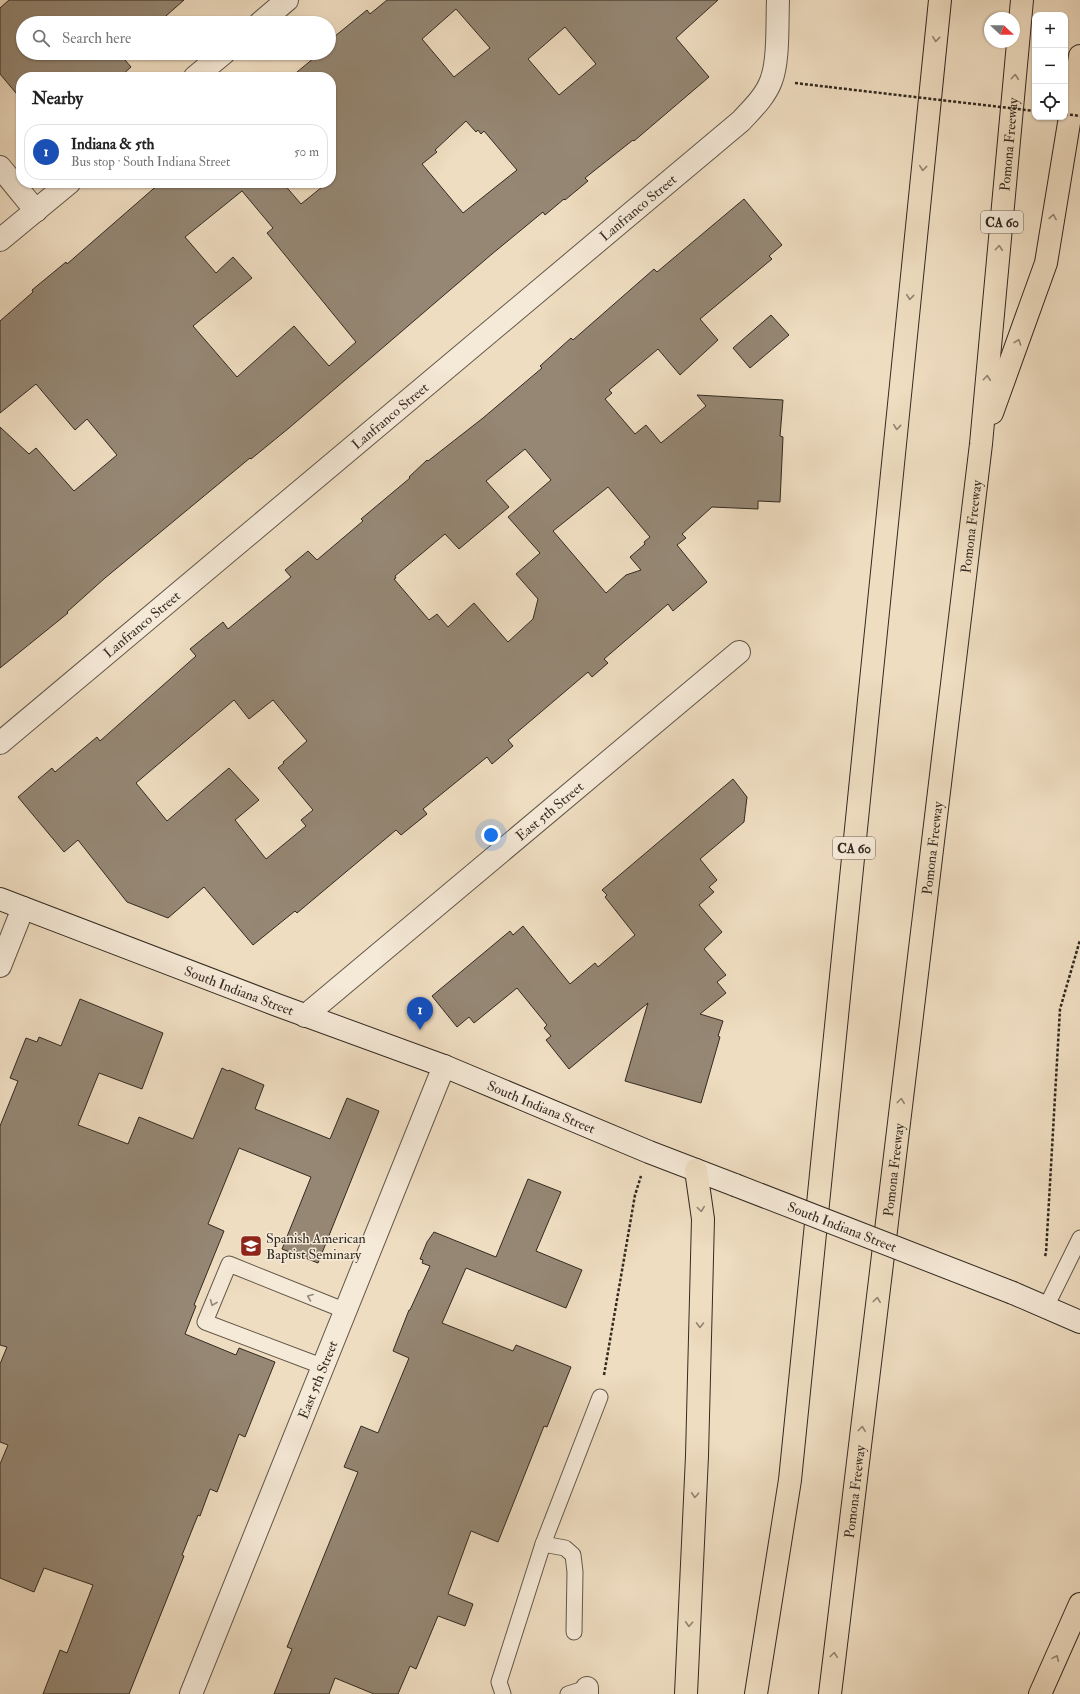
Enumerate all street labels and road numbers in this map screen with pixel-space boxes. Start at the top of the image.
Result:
street label: Pomona Freeway [996,96,1023,192]
street label: Lanfranco Street [597,171,681,245]
road number: CA 60 [981,211,1023,233]
street label: Lanfranco Street [348,379,432,453]
street label: Pomona Freeway [957,478,987,574]
street label: Lanfranco Street [100,587,184,661]
street label: East 5th Street [512,778,587,845]
street label: Pomona Freeway [919,800,948,896]
road number: CA 60 [833,837,875,859]
street label: South Indiana Street [182,962,296,1020]
street label: South Indiana Street [485,1077,598,1138]
street label: Pomona Freeway [880,1121,909,1217]
street label: South Indiana Street [785,1198,899,1256]
street label: East 5th Street [295,1338,342,1421]
street label: Pomona Freeway [841,1443,870,1539]

